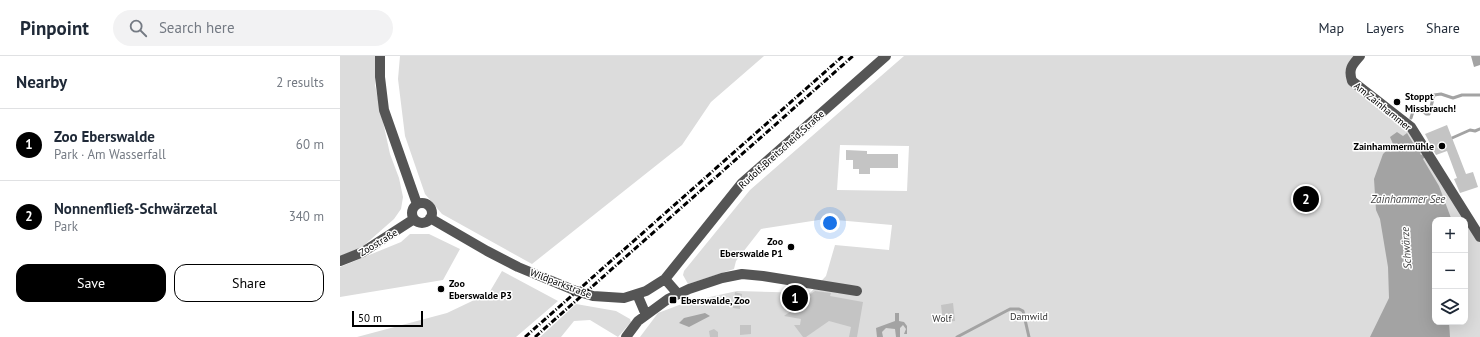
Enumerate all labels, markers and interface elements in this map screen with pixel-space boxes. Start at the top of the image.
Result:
search box [113,10,393,46]
text: Pinpoint [20,16,89,40]
icon: search [127,17,149,39]
text: Search here [159,18,235,37]
text: Map [1318,19,1344,37]
text: Layers [1366,19,1404,37]
text: Share [1426,19,1460,37]
text: Nearby [16,71,67,93]
text: 2 results [276,74,324,91]
street label: Am Zainhammer [1351,79,1414,134]
place label: Stoppt Missbrauch! [1405,90,1456,115]
marker: Stoppt Missbrauch! [1392,97,1402,107]
street label: Rudolf-Breitscheid-Straße [736,107,827,191]
text: Zoo Eberswalde [54,127,155,146]
text: 1 [25,136,33,153]
text: 60 m [296,136,324,153]
place label: Zainhammermühle [1354,140,1434,153]
marker: Zainhammermühle [1437,141,1447,151]
text: Park · Am Wasserfall [54,146,166,163]
pin: 2 [1293,184,1319,214]
water label: Zainhammer See [1370,192,1445,206]
text: Nonnenfließ-Schwärzetal [54,199,217,218]
text: 2 [25,208,33,225]
text: 340 m [289,208,324,225]
your location [820,213,840,233]
map controls [1432,217,1468,325]
button: + [1432,217,1468,253]
text: Park [54,218,78,235]
street label: Zoostraße [357,226,400,259]
water label: Schwärze [1398,227,1414,269]
place label: Zoo Eberswalde P1 [720,235,784,260]
marker: Zoo Eberswalde P1 [786,242,796,252]
button: − [1432,253,1468,289]
button: Save [16,264,166,302]
button: Share [174,264,324,302]
street label: Wildparkstraße [528,266,593,301]
place label: Zoo Eberswalde P3 [449,277,512,302]
pin: 1 [782,283,808,313]
marker: Zoo Eberswalde P3 [436,284,446,294]
button: layers [1432,289,1468,325]
place label: Eberswalde, Zoo [681,294,751,307]
marker: Eberswalde, Zoo [668,295,678,305]
scale bar [352,309,423,328]
park label: Damwild [1010,310,1048,323]
text: 50 m [358,311,382,325]
park label: Wolf [932,312,952,325]

